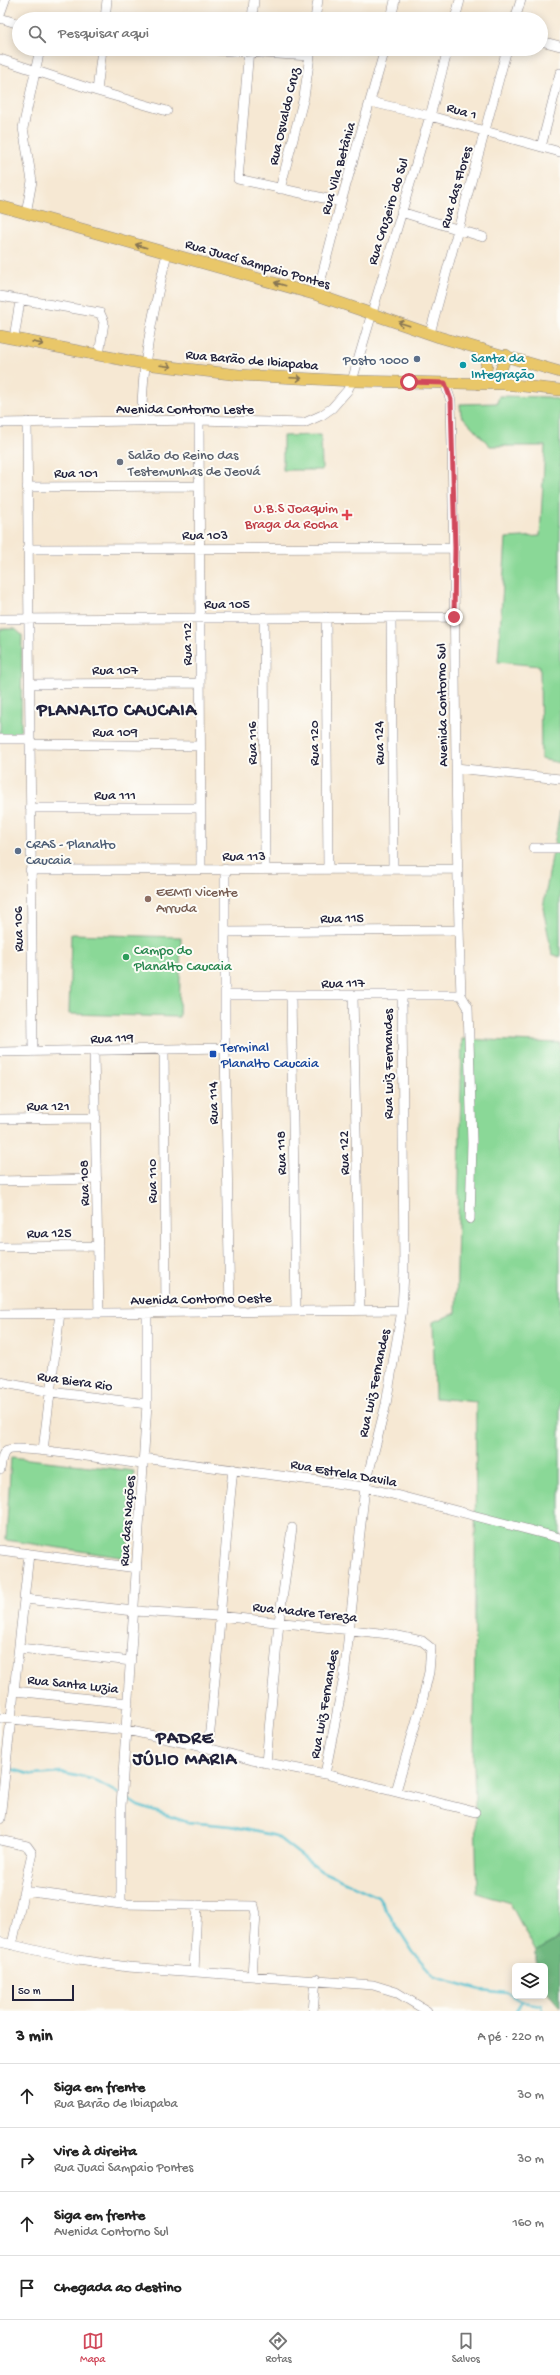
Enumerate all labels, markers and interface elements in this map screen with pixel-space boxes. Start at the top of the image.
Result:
search box [12,12,548,56]
icon: search [26,23,48,45]
text: Pesquisar aqui [58,25,149,43]
street label: Rua Osvaldo Cruz [266,65,305,167]
street label: Rua 1 [444,100,478,125]
street label: Rua Vila Betânia [318,119,361,217]
street label: Rua das Flores [438,144,477,231]
street label: Rua Cruzeiro do Sul [365,156,414,267]
street label: Rua Juací Sampaio Pontes [183,237,333,294]
one-way arrow [135,242,148,249]
one-way arrow [274,280,287,287]
one-way arrow [398,320,410,328]
one-way arrow [32,339,45,347]
street label: Rua Barão de Ibiapaba [185,347,320,376]
place label: Santa da Integração [471,351,534,384]
place label: Posto 1000 [342,353,409,370]
marker: Posto 1000 [412,354,422,364]
marker: Santa da Integração [458,360,468,370]
one-way arrow [159,362,172,370]
route start [400,373,418,391]
one-way arrow [289,375,302,382]
street label: Avenida Contorno Leste [116,402,255,419]
place label: Salão do Reino das Testemunhas de Jeová [127,448,261,481]
marker: Salão do Reino das Testemunhas de Jeová [115,457,125,467]
street label: Rua 101 [54,466,98,483]
place label: U.B.S Joaquim Braga da Rocha [244,501,339,534]
marker: U.B.S Joaquim Braga da Rocha [341,509,353,521]
street label: Rua 103 [182,528,228,545]
street label: Rua 105 [204,597,250,614]
route end [445,608,463,626]
street label: Rua 112 [180,622,197,666]
street label: Avenida Contorno Sul [434,643,453,767]
street label: Rua 107 [92,663,139,680]
district label: PLANALTO CAUCAIA [36,701,197,722]
street label: Rua 116 [245,720,262,765]
street label: Rua 120 [307,720,324,766]
street label: Rua 124 [372,720,389,765]
street label: Rua 109 [92,725,138,742]
street label: Rua 111 [94,788,136,805]
place label: CRAS - Planalto Caucaia [26,837,116,870]
marker: CRAS - Planalto Caucaia [13,846,23,856]
street label: Rua 113 [222,849,266,866]
place label: EEMTI Vicente Arruda [156,885,238,918]
marker: EEMTI Vicente Arruda [143,894,153,904]
street label: Rua 106 [11,905,28,952]
street label: Rua 115 [320,911,364,928]
place label: Campo do Planalto Caucaia [133,943,233,976]
marker: Campo do Planalto Caucaia [121,952,131,962]
street label: Rua 117 [321,976,366,993]
street label: Rua Luiz Fernandes [381,1008,398,1119]
street label: Rua 119 [90,1030,134,1049]
place label: Terminal Planalto Caucaia [220,1040,320,1073]
marker: Terminal Planalto Caucaia [208,1049,218,1059]
street label: Rua 114 [206,1081,223,1125]
street label: Rua 121 [26,1099,70,1116]
street label: Rua 118 [274,1130,291,1175]
street label: Rua 122 [337,1130,354,1175]
street label: Rua 108 [77,1159,94,1206]
street label: Rua 110 [145,1159,162,1203]
street label: Rua 125 [26,1226,72,1243]
street label: Avenida Contorno Oeste [130,1291,272,1310]
street label: Rua Luiz Fernandes [356,1327,395,1439]
street label: Rua Biera Rio [36,1369,114,1396]
street label: Rua Estrela Davila [289,1457,399,1492]
street label: Rua das Nações [117,1474,140,1567]
street label: Rua Madre Tereza [252,1600,359,1628]
street label: Rua Luiz Fernandes [308,1648,344,1760]
street label: Rua Santa Luzia [26,1672,120,1699]
district label: PADRE JÚLIO MARIA [132,1729,238,1771]
map controls [512,1963,548,1999]
button: layers [512,1963,548,1999]
scale bar [12,1983,74,2002]
text: 50 m [18,1986,40,1998]
text: 3 min [16,2027,53,2047]
text: A pé · 220 m [477,2030,544,2045]
text: Siga em frente [54,2079,145,2097]
icon: ahead [16,2085,38,2107]
text: 30 m [518,2088,544,2103]
text: Rua Barão de Ibiapaba [54,2097,178,2112]
text: Vire à direita [54,2143,137,2161]
icon: right [16,2149,38,2171]
text: 30 m [518,2152,544,2167]
text: Rua Juaci Sampaio Pontes [54,2161,193,2176]
text: Siga em frente [54,2207,145,2225]
icon: ahead [16,2213,38,2235]
text: 160 m [512,2216,544,2231]
text: Avenida Contorno Sul [54,2225,169,2240]
icon: arrive [16,2277,38,2299]
text: Chegada ao destino [54,2279,181,2297]
tab: Mapa [80,2330,105,2366]
tab: Rotas [265,2330,292,2366]
tab: Salvos [452,2330,480,2366]

